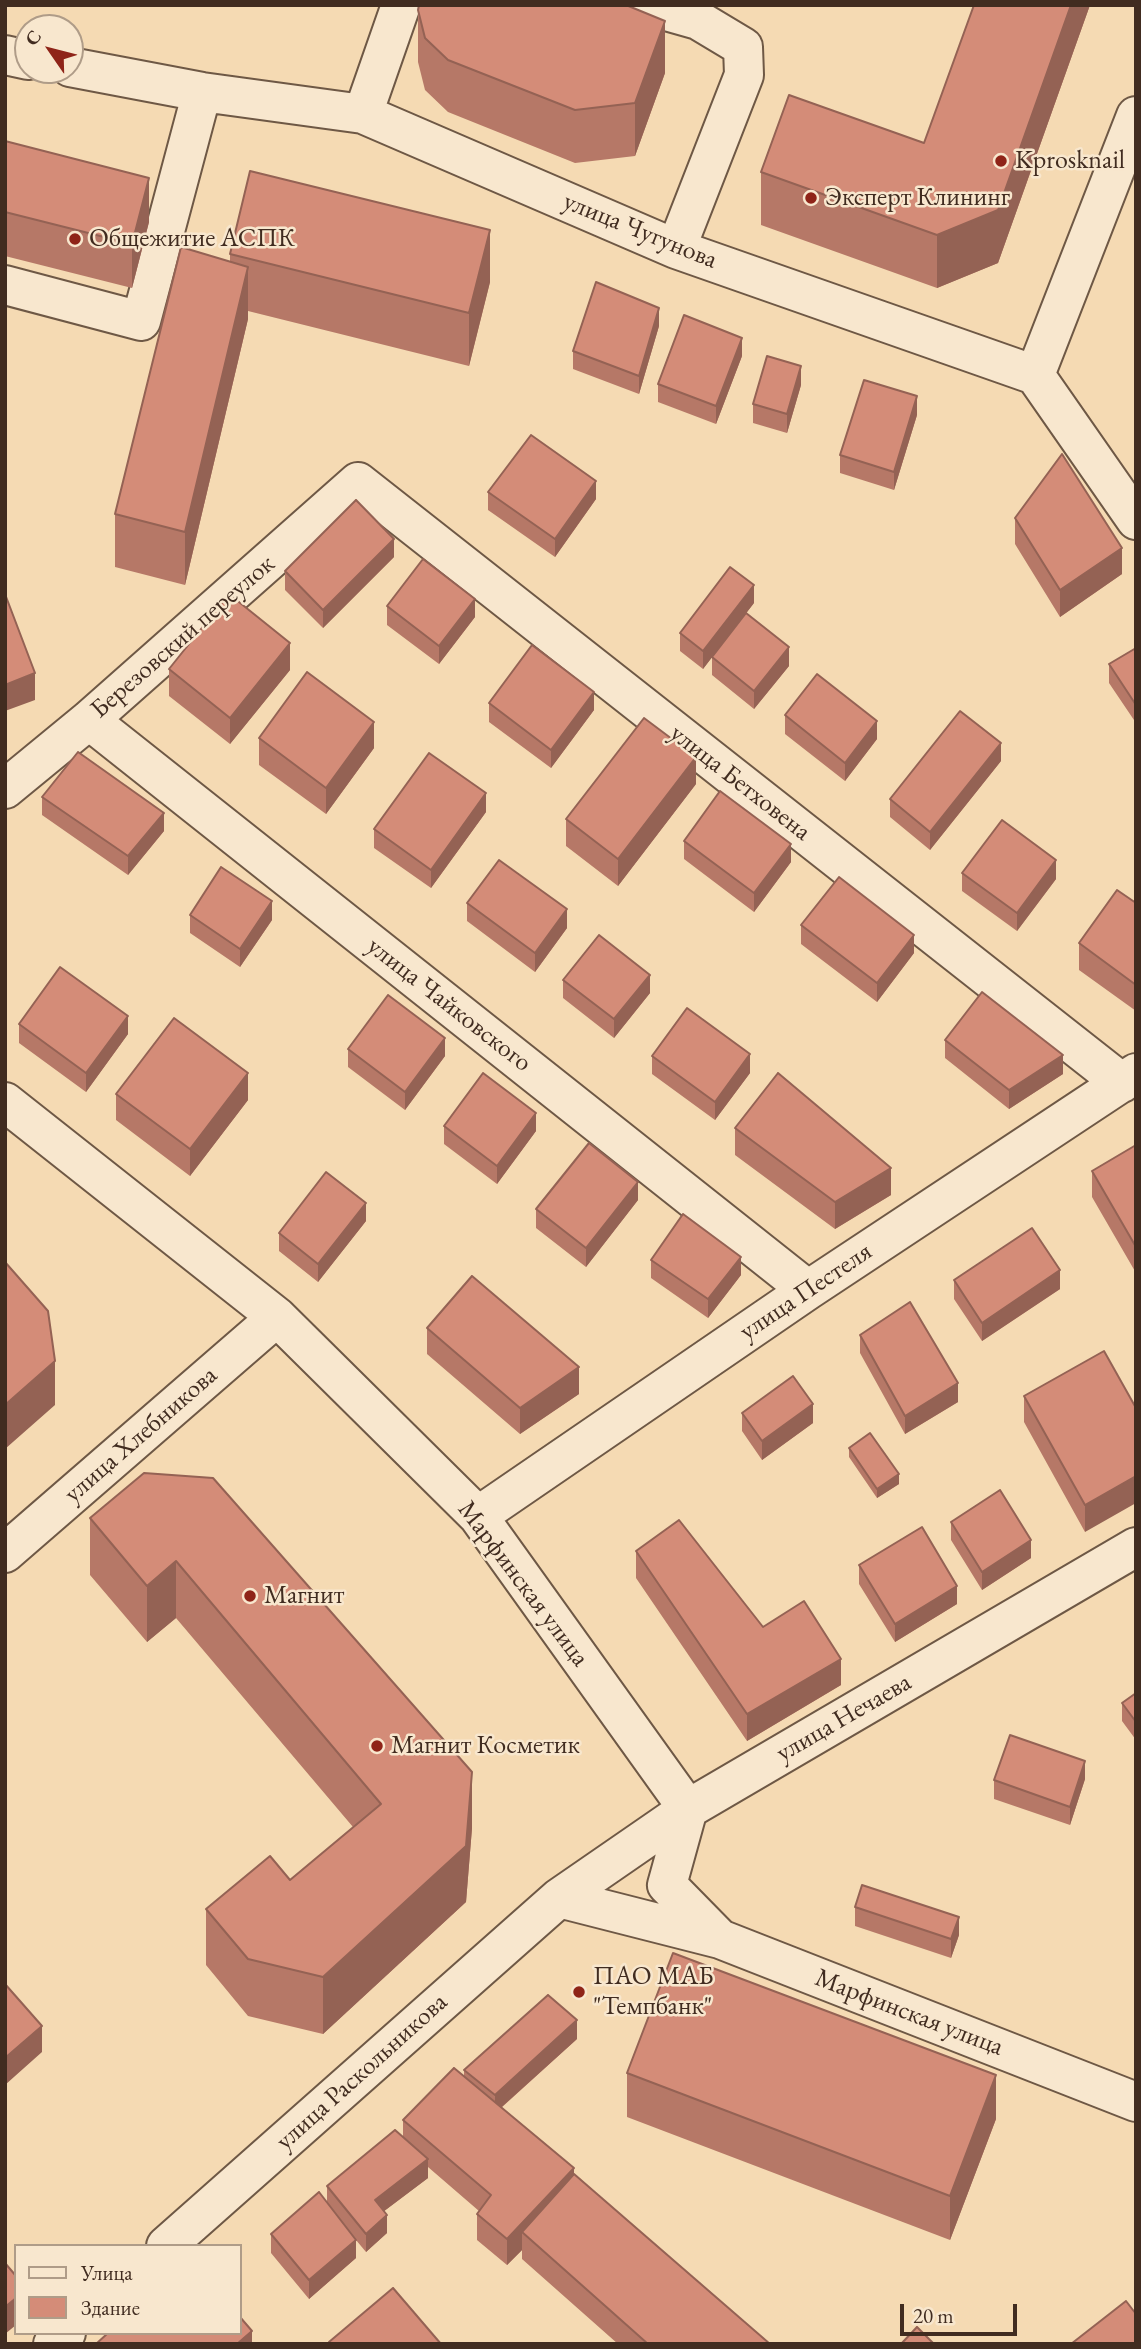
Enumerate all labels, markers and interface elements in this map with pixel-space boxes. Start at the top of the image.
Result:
north arrow [14,14,84,84]
text: С [19,25,47,51]
place label: Kprosknail [1015,145,1125,177]
marker: Kprosknail [993,153,1009,169]
place label: Эксперт Клининг [825,182,1010,214]
street label: улица Чугунова [558,186,722,276]
marker: Эксперт Клининг [803,190,819,206]
place label: Общежитие АСПК [89,223,295,255]
marker: Общежитие АСПК [67,231,83,247]
street label: Березовский переулок [85,549,281,725]
street label: улица Бетховена [663,718,817,848]
street label: улица Чайковского [360,931,538,1079]
street label: улица Пестеля [734,1236,878,1348]
street label: улица Хлебникова [58,1360,224,1510]
street label: Марфинская улица [451,1495,595,1673]
place label: Магнит [264,1580,344,1612]
marker: Магнит [242,1588,258,1604]
street label: улица Нечаева [771,1667,917,1769]
place label: Магнит Косметик [391,1730,580,1762]
marker: Магнит Косметик [369,1738,385,1754]
place label: ПАО МАБ "Темпбанк" [593,1961,713,2022]
street label: Марфинская улица [810,1963,1008,2063]
marker: ПАО МАБ "Темпбанк" [571,1984,587,2000]
street label: улица Раскольникова [270,1987,454,2157]
legend [14,2244,242,2335]
text: Улица [81,2259,133,2286]
scale bar [903,2290,1020,2334]
text: Здание [81,2294,140,2321]
text: 20 m [913,2302,954,2329]

